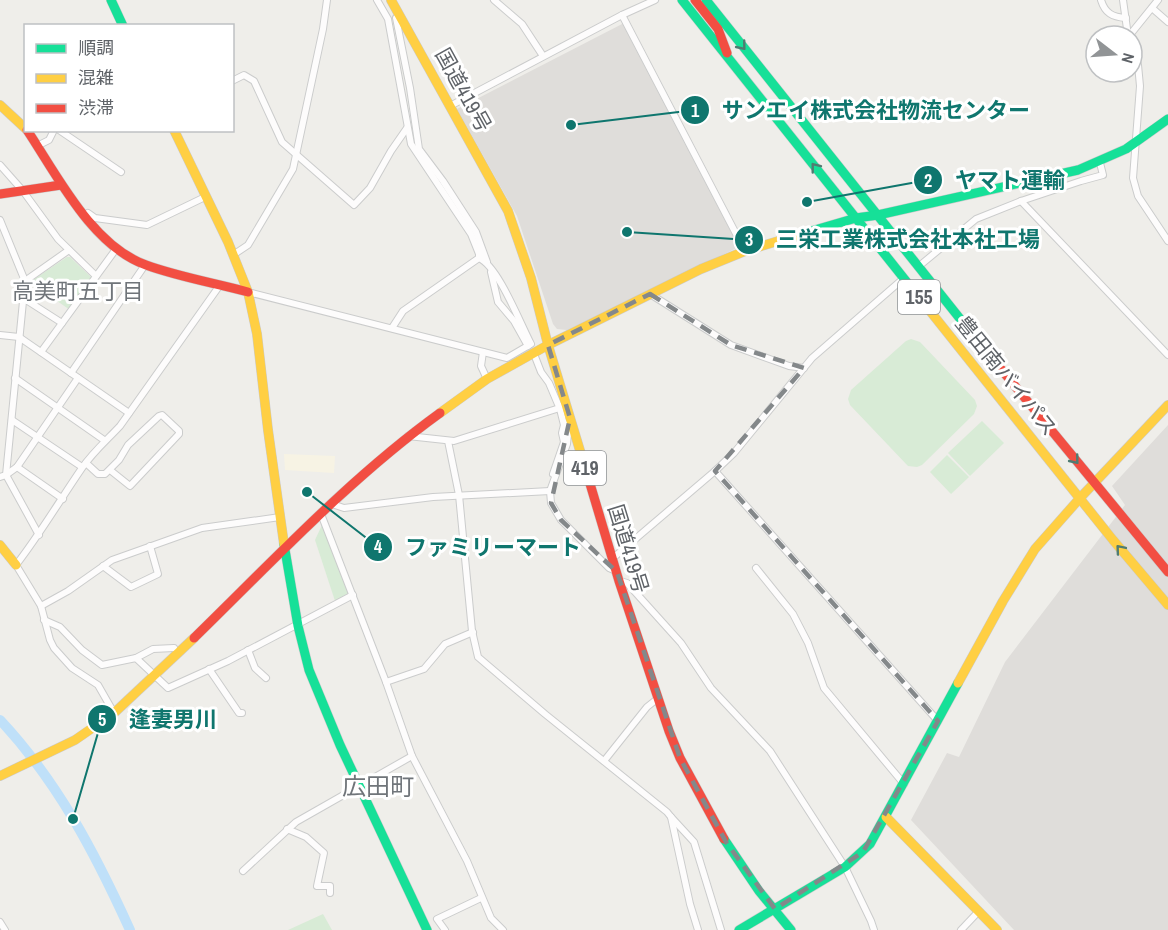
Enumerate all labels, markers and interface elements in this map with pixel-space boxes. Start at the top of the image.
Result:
legend [24,24,234,132]
north arrow [1084,24,1144,84]
text: 順調 [78,35,114,60]
one-way arrow [735,39,746,50]
street label: 国道419号 [429,43,498,137]
text: N [1116,51,1140,66]
text: 混雑 [78,65,114,90]
callout: サンエイ株式会社物流センター [680,90,1042,130]
text: 渋滞 [78,95,114,120]
text: サンエイ株式会社物流センター [722,95,1030,125]
text: 1 [691,98,700,123]
callout: ヤマト運輸 [913,160,1077,200]
one-way arrow [812,162,823,173]
text: ヤマト運輸 [955,165,1065,195]
text: 2 [924,168,932,193]
callout: 三栄工業株式会社本社工場 [734,220,1052,260]
text: 三栄工業株式会社本社工場 [776,224,1040,254]
text: 3 [745,227,753,252]
district label: 高美町五丁目 [12,276,144,306]
road number: 155 [898,280,940,314]
street label: 豊田南バイパス [949,310,1064,442]
road number: 419 [564,451,606,485]
one-way arrow [1067,453,1078,464]
street label: 国道419号 [601,501,656,597]
callout: ファミリーマート [363,527,593,567]
text: ファミリーマート [405,532,581,562]
text: 4 [374,534,383,559]
one-way arrow [1116,545,1127,556]
callout: 逢妻男川 [87,699,229,739]
text: 逢妻男川 [129,704,217,734]
text: 5 [98,707,106,732]
district label: 広田町 [342,770,414,802]

